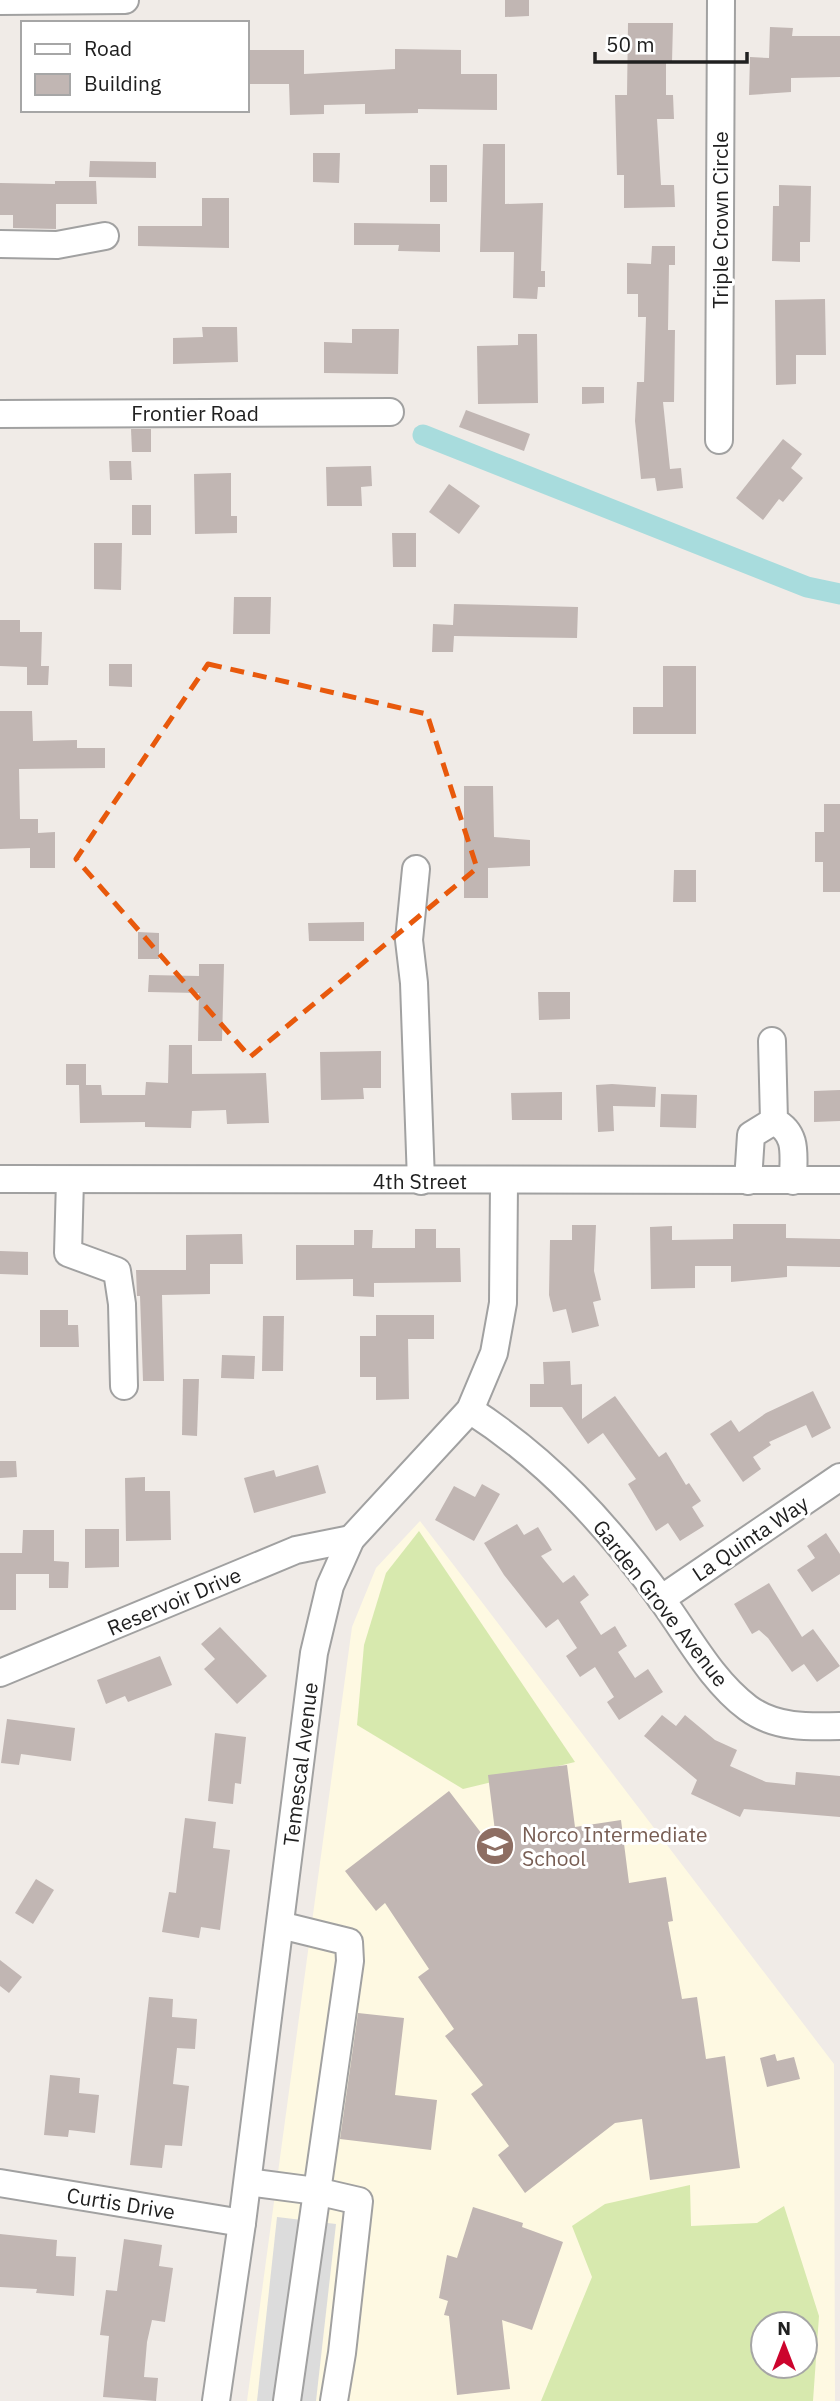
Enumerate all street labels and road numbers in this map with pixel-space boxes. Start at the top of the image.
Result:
street label: Triple Crown Circle [706,131,734,309]
street label: Frontier Road [131,399,259,427]
street label: 4th Street [373,1167,467,1195]
street label: La Quinta Way [687,1489,814,1587]
street label: Garden Grove Avenue [587,1514,735,1692]
street label: Reservoir Drive [103,1560,245,1642]
street label: Temescal Avenue [276,1680,324,1848]
street label: Curtis Drive [65,2181,177,2225]

